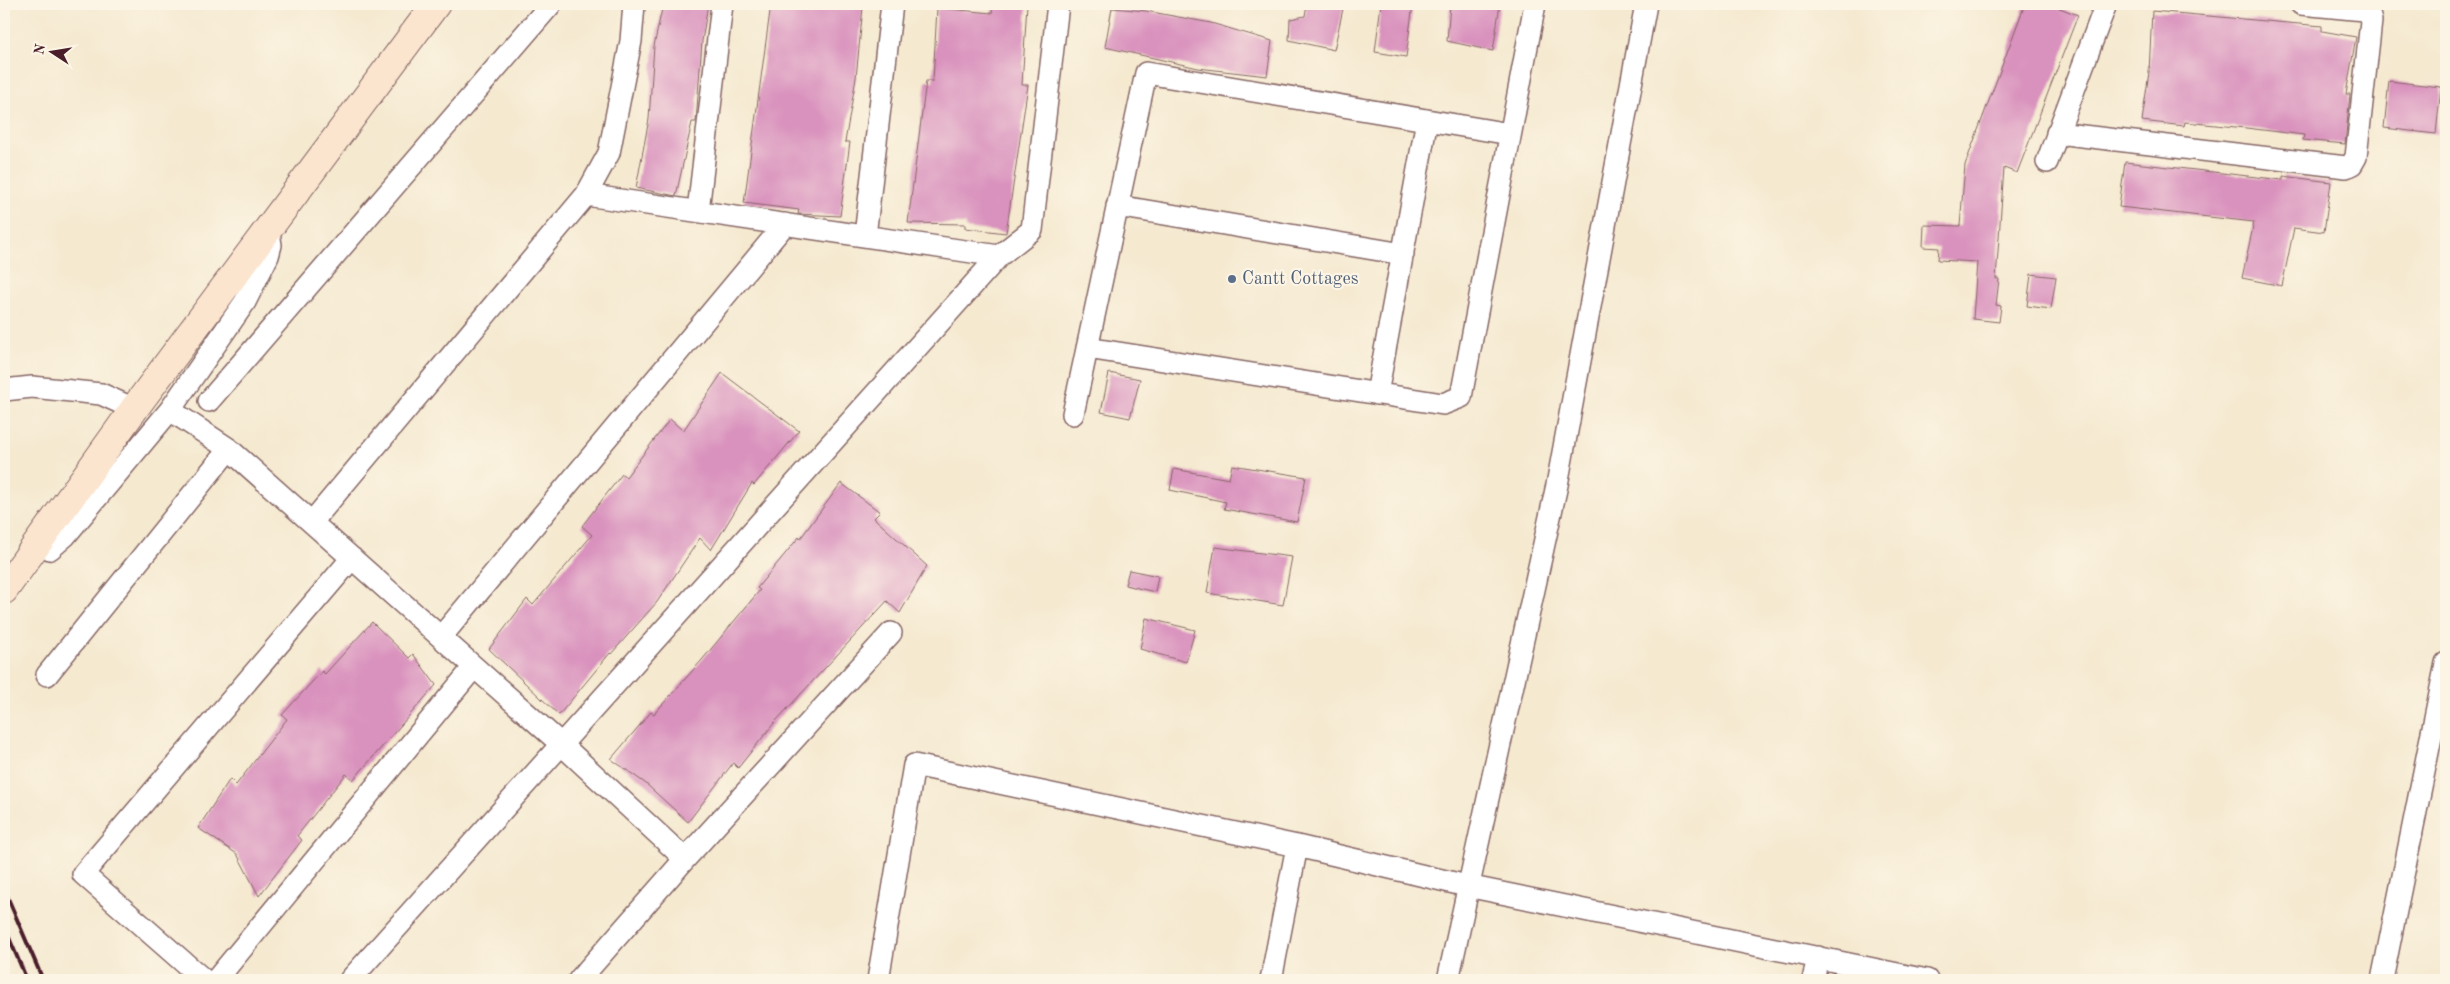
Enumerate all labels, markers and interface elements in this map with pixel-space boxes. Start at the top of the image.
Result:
north arrow [28,28,78,78]
text: N [32,43,48,56]
place label: Cantt Cottages [1242,270,1359,288]
marker: Cantt Cottages [1226,273,1238,285]

